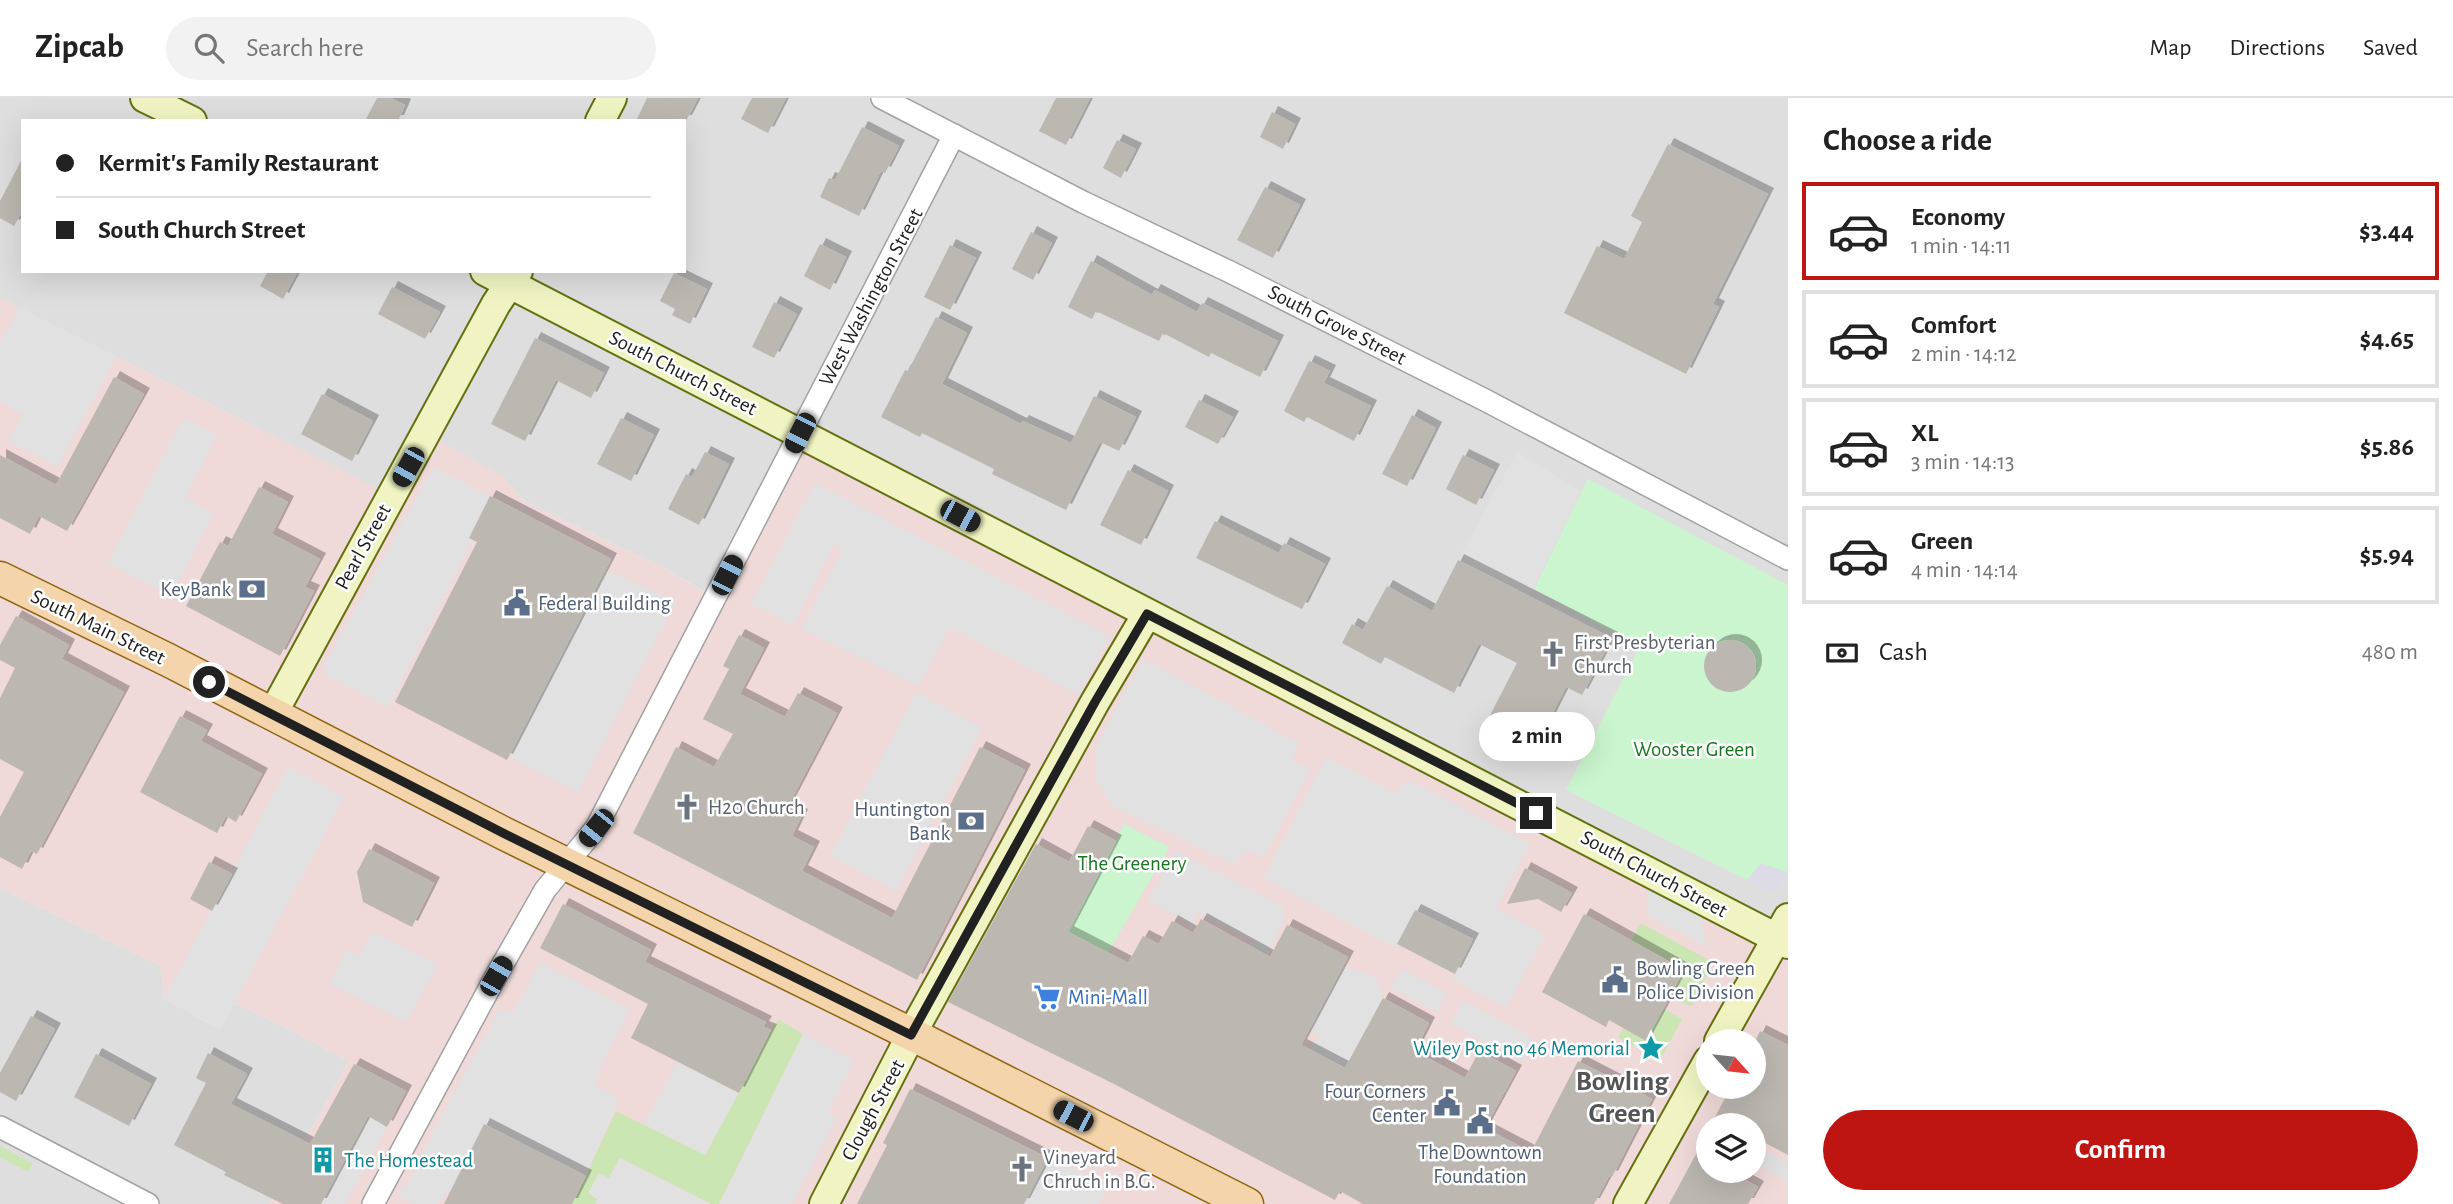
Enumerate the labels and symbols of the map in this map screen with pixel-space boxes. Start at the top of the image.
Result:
street label: West Washington Street [815,204,927,389]
street label: South Grove Street [1265,281,1410,369]
street label: South Church Street [606,327,760,419]
car [782,410,819,456]
car [389,444,428,490]
car [937,497,984,535]
street label: Pearl Street [331,500,395,593]
car [709,552,746,598]
bank icon: KeyBank [237,574,267,604]
place label: KeyBank [160,579,231,600]
street label: South Main Street [28,585,169,669]
public building icon: Federal Building [502,588,532,618]
place label: Federal Building [538,593,672,614]
place label: First Presbyterian Church [1574,632,1716,677]
church icon: First Presbyterian Church [1538,639,1568,669]
route start [193,666,225,698]
callout: 2 min [1478,712,1594,760]
park label: Wooster Green [1633,739,1755,760]
church icon: H20 Church [672,792,702,822]
place label: H20 Church [708,797,805,818]
route end [1520,797,1552,829]
place label: Huntington Bank [854,799,950,844]
car [575,805,618,851]
bank icon: Huntington Bank [956,806,986,836]
street label: South Church Street [1577,827,1731,922]
park label: The Greenery [1078,853,1187,874]
car [477,953,516,999]
place label: Bowling Green Police Division [1636,958,1755,1003]
public building icon: Bowling Green Police Division [1600,965,1630,995]
supermarket icon: Mini-Mall [1032,982,1062,1012]
place label: Mini-Mall [1068,987,1148,1008]
north arrow [1696,1029,1766,1099]
place icon: Wiley Post no 46 Memorial [1636,1033,1666,1063]
place label: Wiley Post no 46 Memorial [1413,1038,1630,1059]
street label: Clough Street [838,1056,909,1164]
district label: Bowling Green [1576,1068,1669,1128]
place label: Four Corners Center [1324,1081,1426,1126]
public building icon: Four Corners Center [1432,1088,1462,1118]
car [1050,1097,1097,1135]
public building icon: The Downtown Foundation [1465,1106,1495,1136]
place label: The Downtown Foundation [1418,1142,1542,1187]
building icon: The Homestead [308,1145,338,1175]
place label: Vineyard Chruch in B.G. [1043,1147,1156,1192]
place label: The Homestead [344,1150,473,1171]
church icon: Vineyard Chruch in B.G. [1007,1154,1037,1184]

